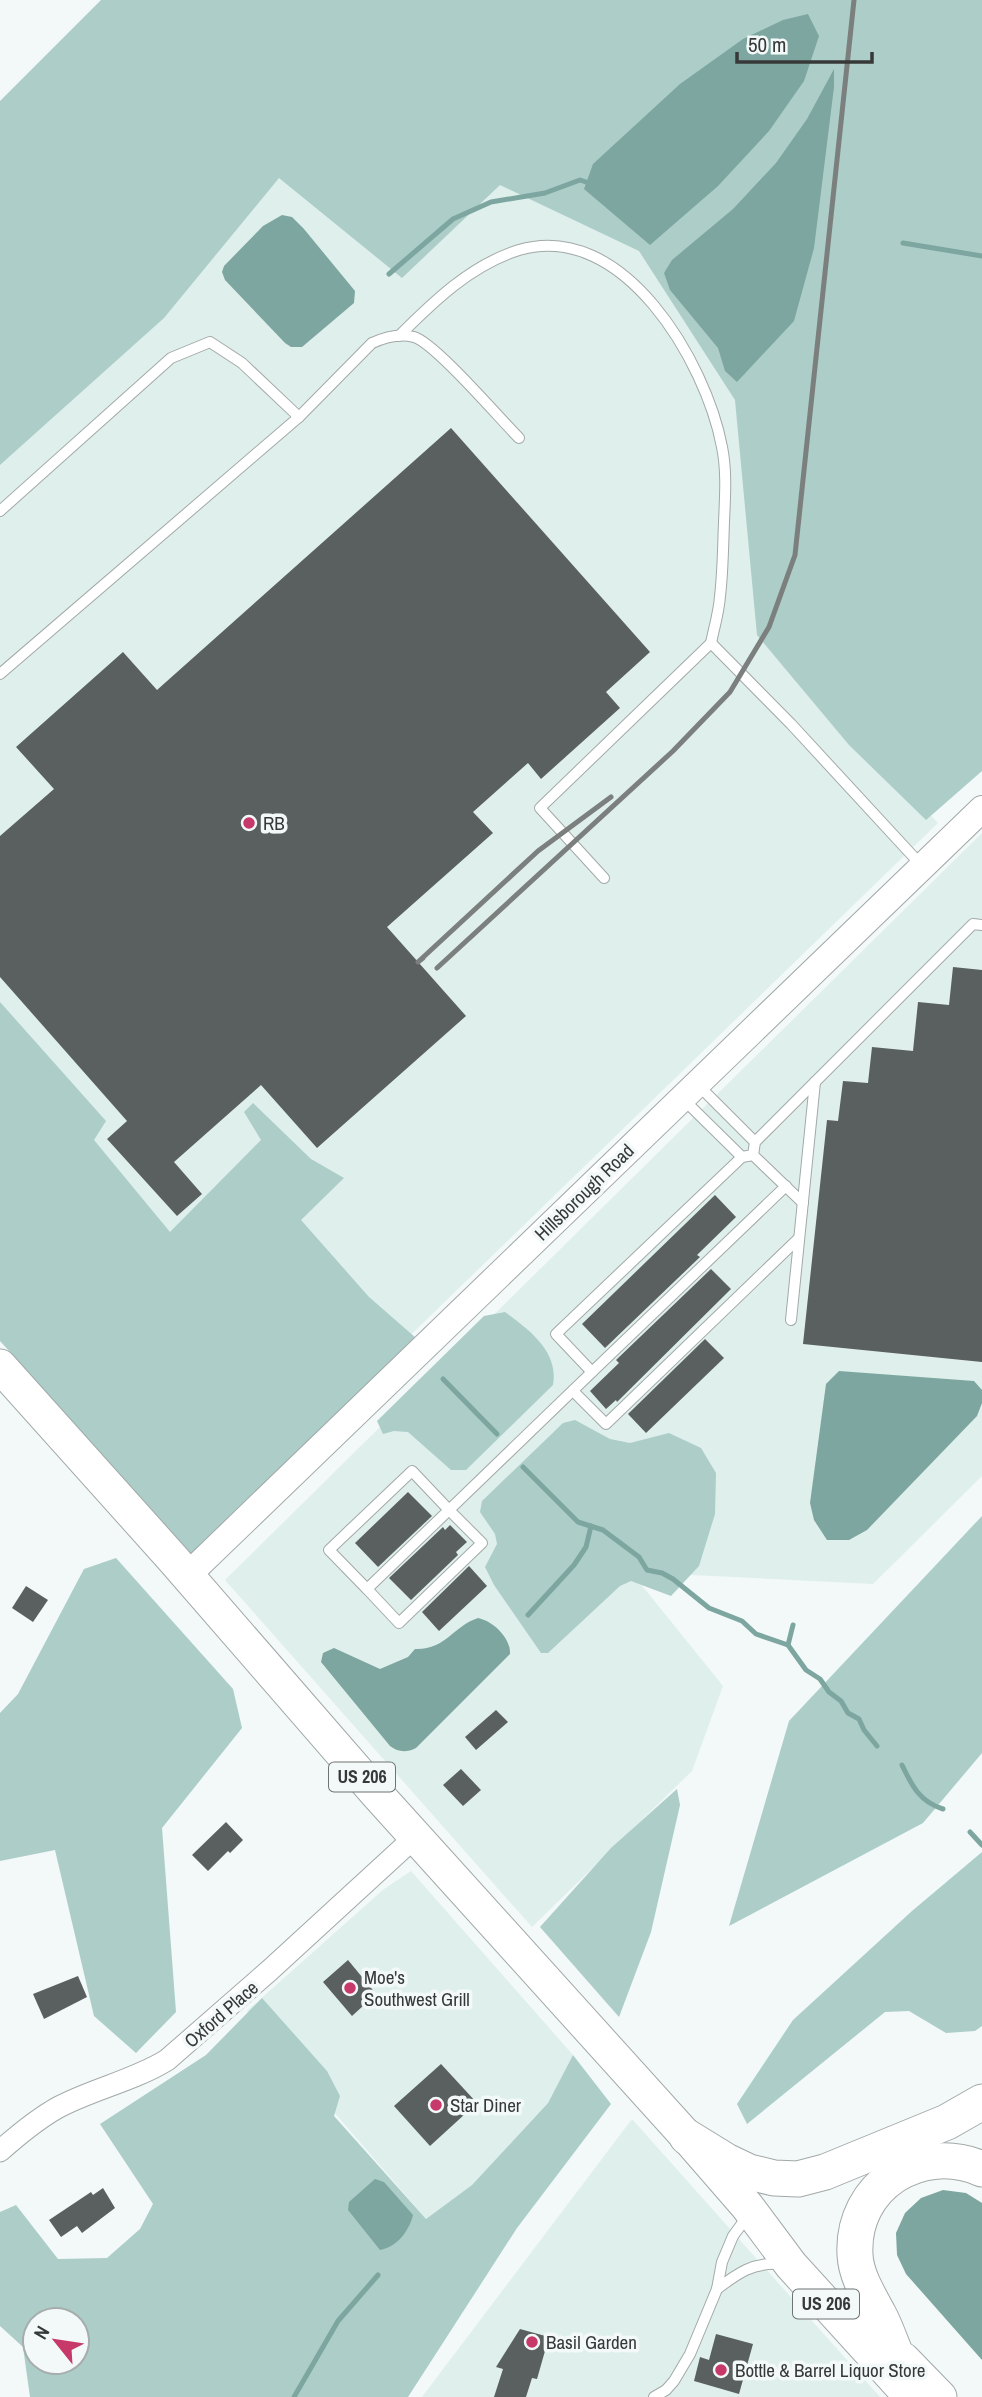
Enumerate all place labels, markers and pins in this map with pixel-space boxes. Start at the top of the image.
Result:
place label: RB [263,810,285,836]
marker: RB [241,815,257,831]
place label: Moe's Southwest Grill [364,1964,470,2012]
marker: Moe's Southwest Grill [342,1980,358,1996]
place label: Star Diner [450,2092,522,2118]
marker: Star Diner [428,2097,444,2113]
place label: Basil Garden [546,2329,637,2355]
marker: Basil Garden [524,2334,540,2350]
place label: Bottle & Barrel Liquor Store [735,2357,926,2383]
marker: Bottle & Barrel Liquor Store [713,2362,729,2378]

